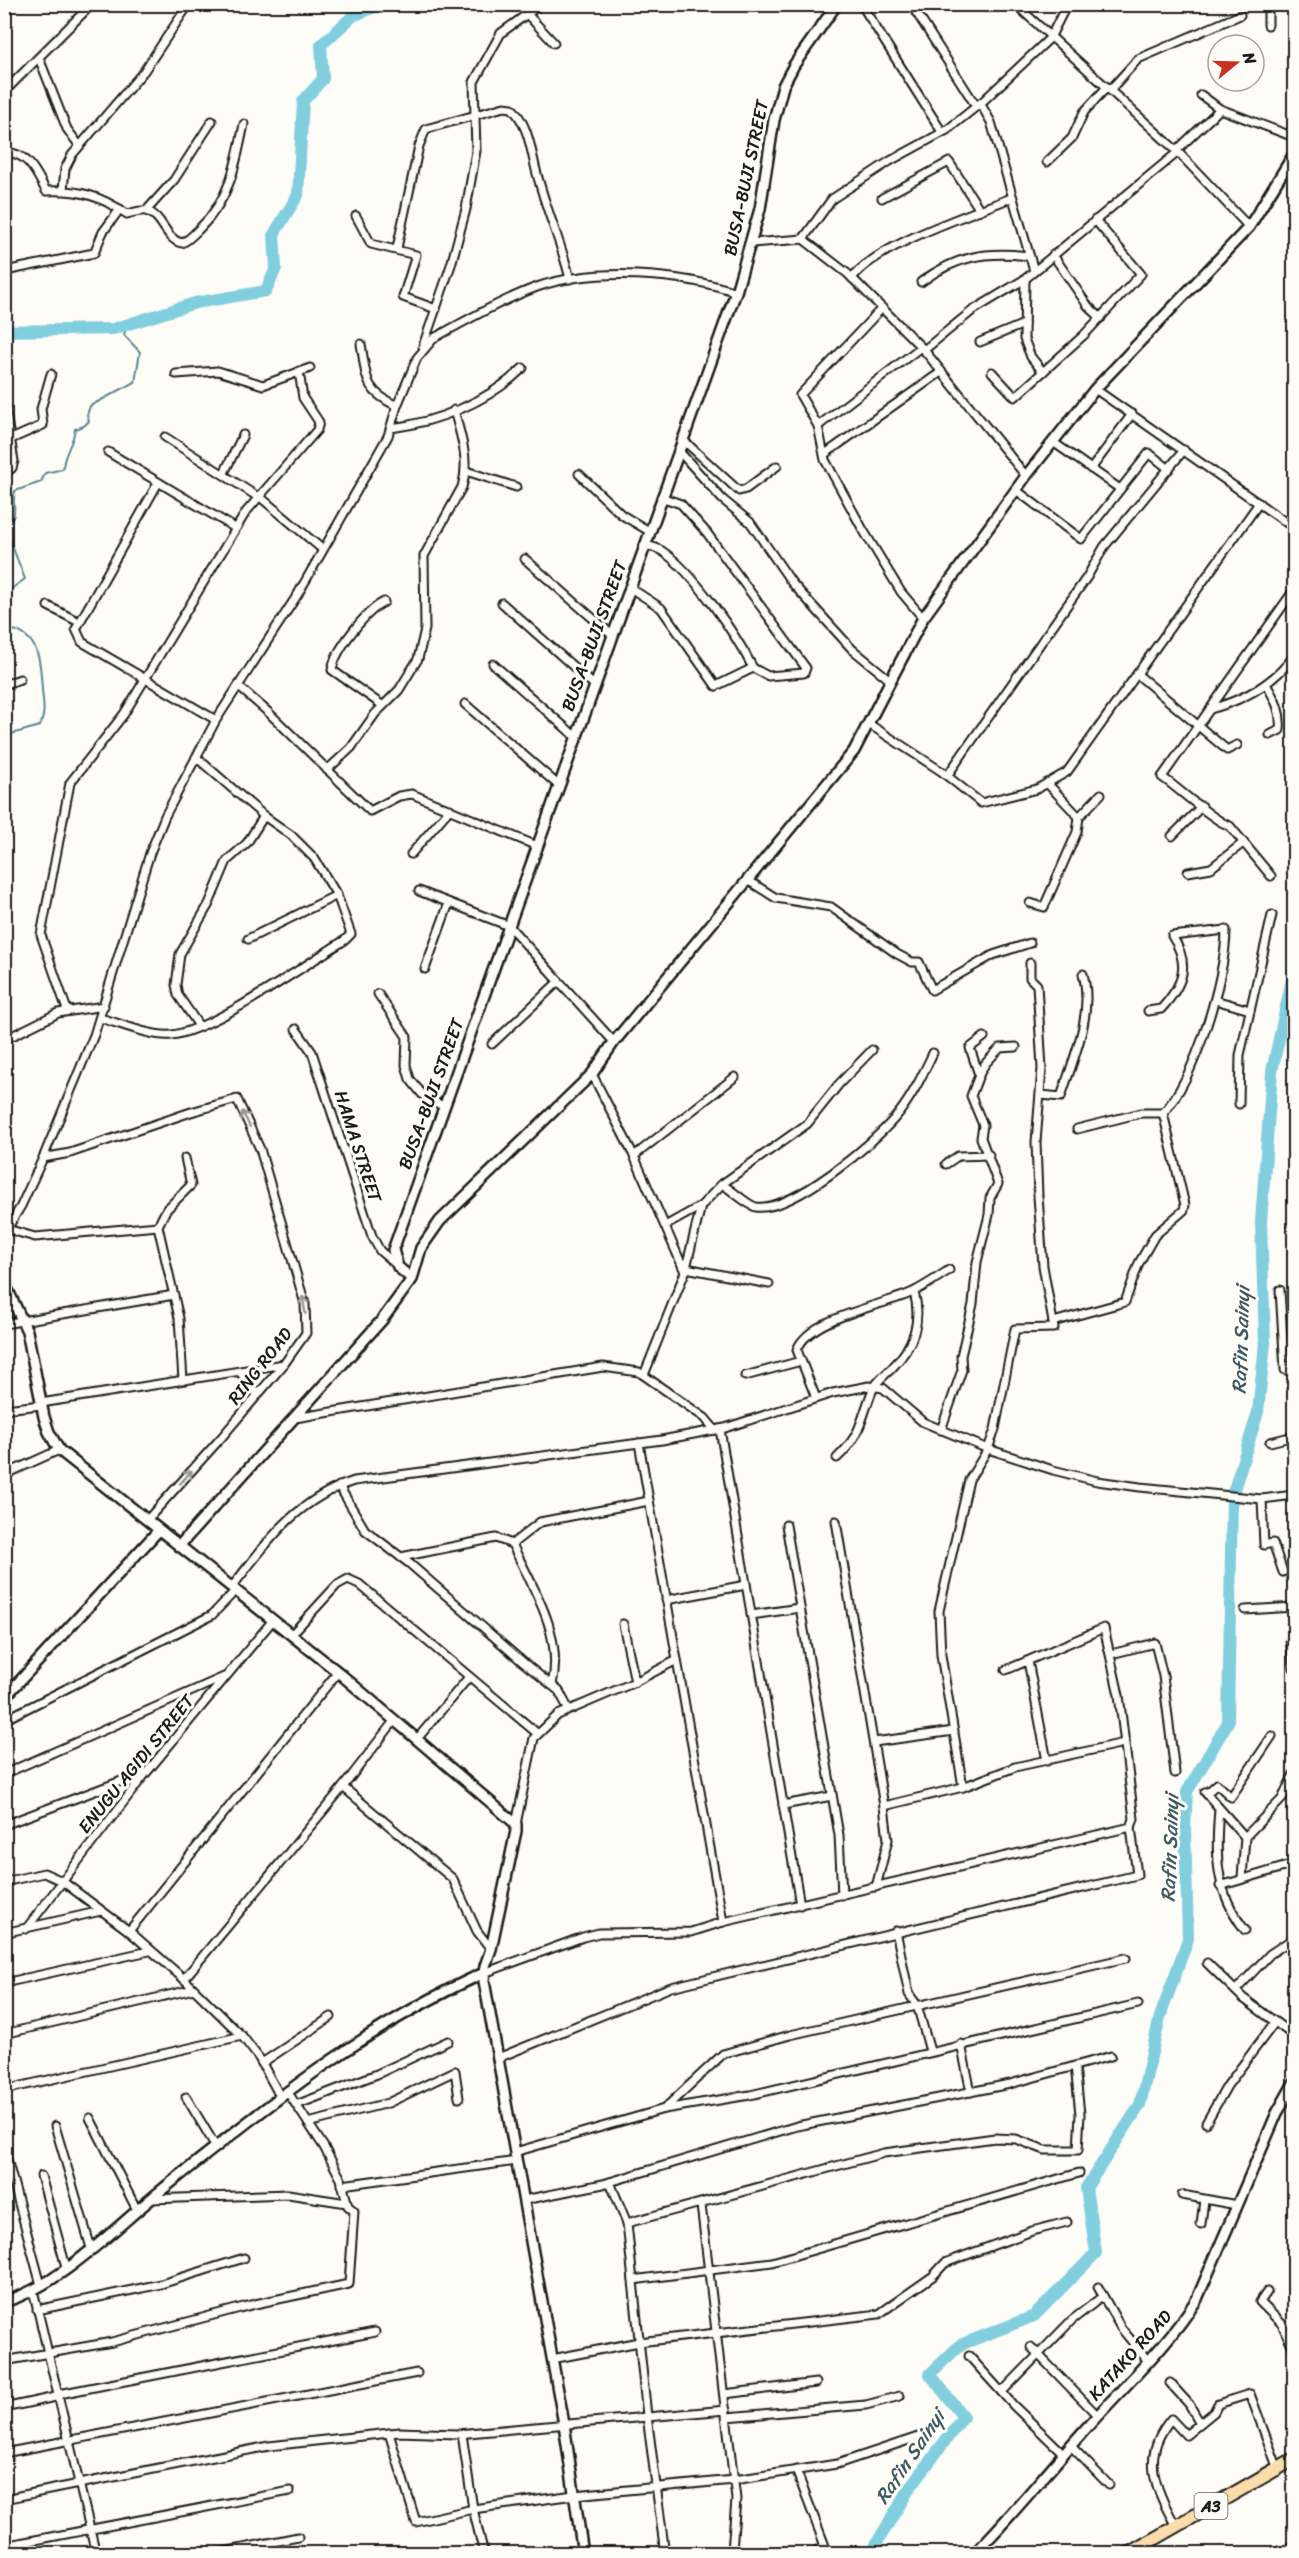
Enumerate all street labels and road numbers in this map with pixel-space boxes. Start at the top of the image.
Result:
street label: BUSA-BUJI STREET [714,96,778,259]
street label: BUSA-BUJI STREET [552,555,637,716]
street label: BUSA-BUJI STREET [389,1013,474,1174]
street label: HAMA STREET [325,1086,391,1207]
street label: RING ROAD [219,1320,301,1412]
street label: ENUGU AGIDI STREET [70,1686,203,1841]
street label: KATAKO ROAD [1080,2302,1180,2408]
road number: A3 [1194,2493,1228,2519]

